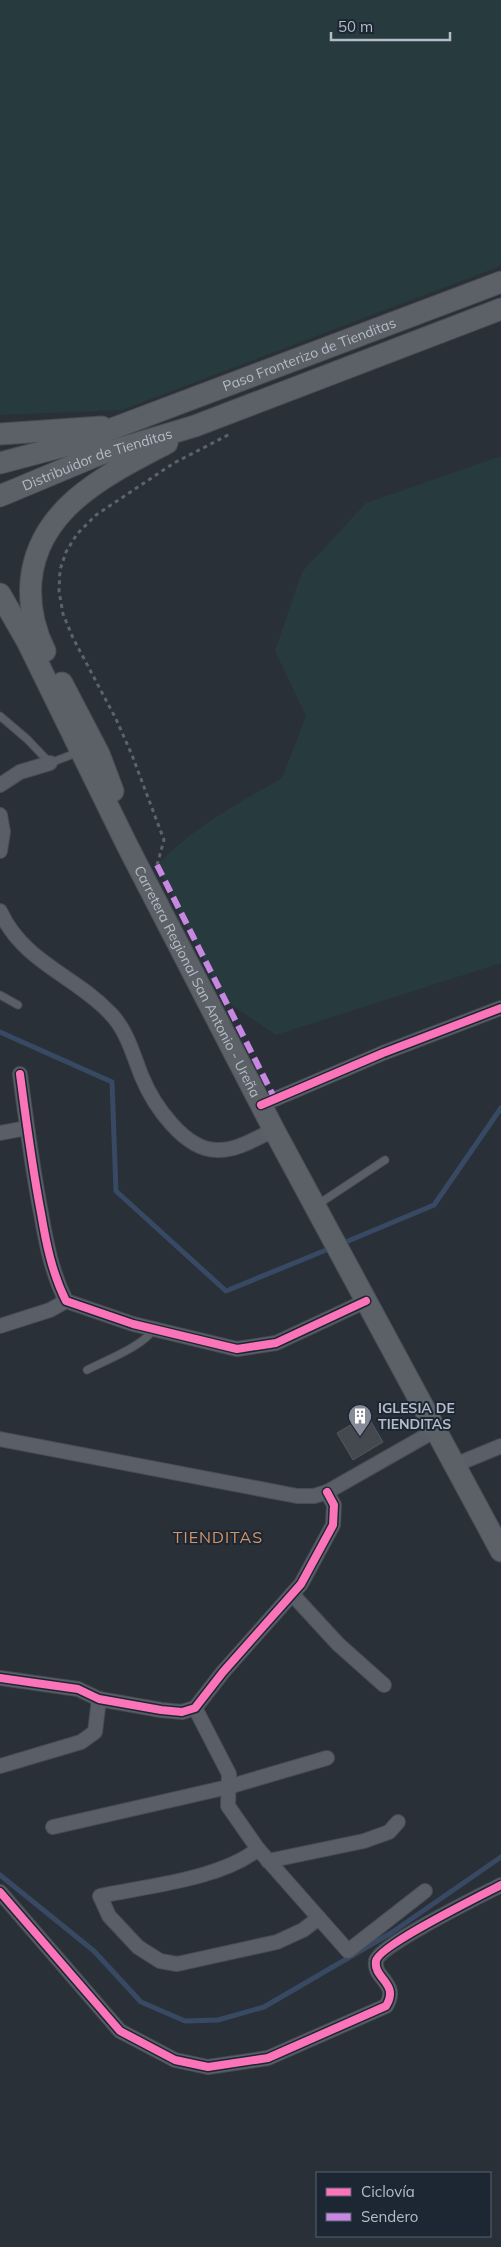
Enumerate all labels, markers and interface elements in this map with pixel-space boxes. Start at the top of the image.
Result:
scale bar [331,10,450,42]
text: 50 m [338,17,373,36]
street label: Paso Fronterizo de Tienditas [220,314,398,395]
street label: Distribuidor de Tienditas [19,424,174,495]
street label: Carretera Regional San Antonio - Ureña [130,863,265,1100]
place label: IGLESIA DE TIENDITAS [378,1399,455,1433]
building icon: IGLESIA DE TIENDITAS [347,1403,373,1437]
district label: TIENDITAS [173,1527,263,1547]
legend [316,2172,491,2237]
text: Ciclovía [361,2182,415,2201]
text: Sendero [361,2207,418,2226]

